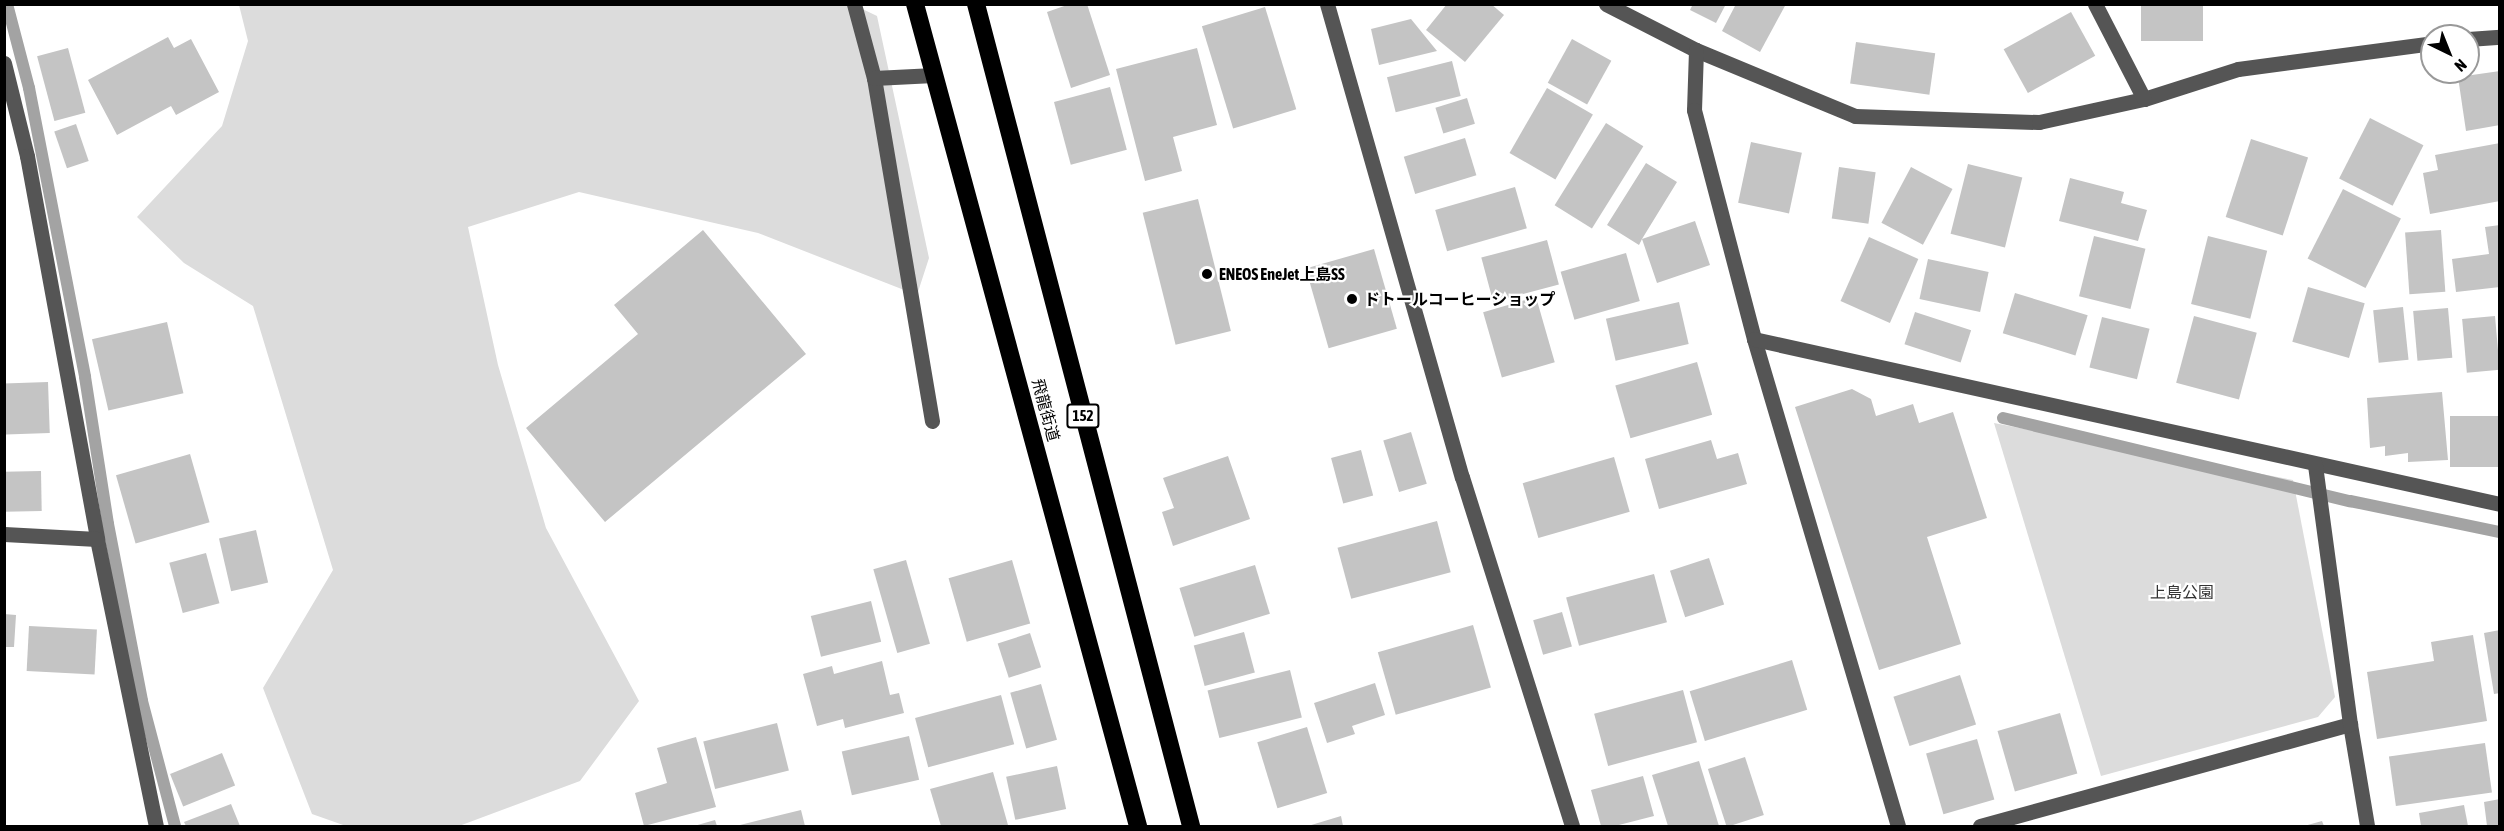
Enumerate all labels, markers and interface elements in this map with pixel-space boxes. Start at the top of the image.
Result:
north arrow [2420,24,2480,84]
text: N [2451,56,2471,76]
place label: ENEOS EneJet上島SS [1219,264,1345,284]
marker: ENEOS EneJet上島SS [1200,267,1214,281]
place label: ドトールコーヒーショップ [1364,289,1556,309]
marker: ドトールコーヒーショップ [1345,292,1359,306]
street label: 飛龍街道 [1028,377,1064,443]
road number: 152 [1065,404,1101,428]
park label: 上島公園 [2150,582,2214,602]

